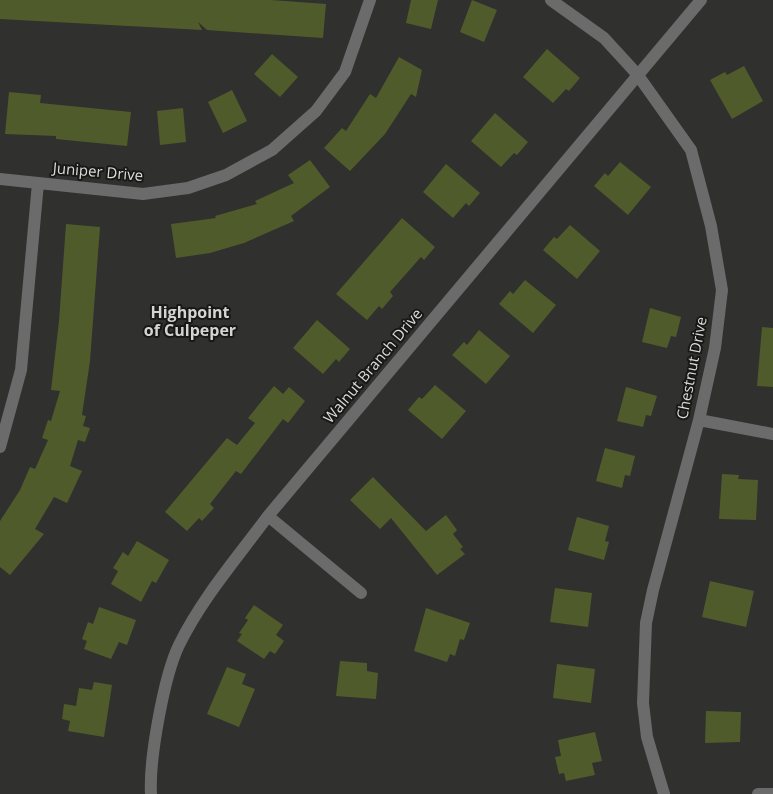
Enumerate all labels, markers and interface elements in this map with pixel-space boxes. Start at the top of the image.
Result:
street label: Juniper Drive [50,157,144,185]
district label: Highpoint of Culpeper [144,301,236,341]
street label: Walnut Branch Drive [318,304,426,427]
street label: Chestnut Drive [671,315,711,421]

